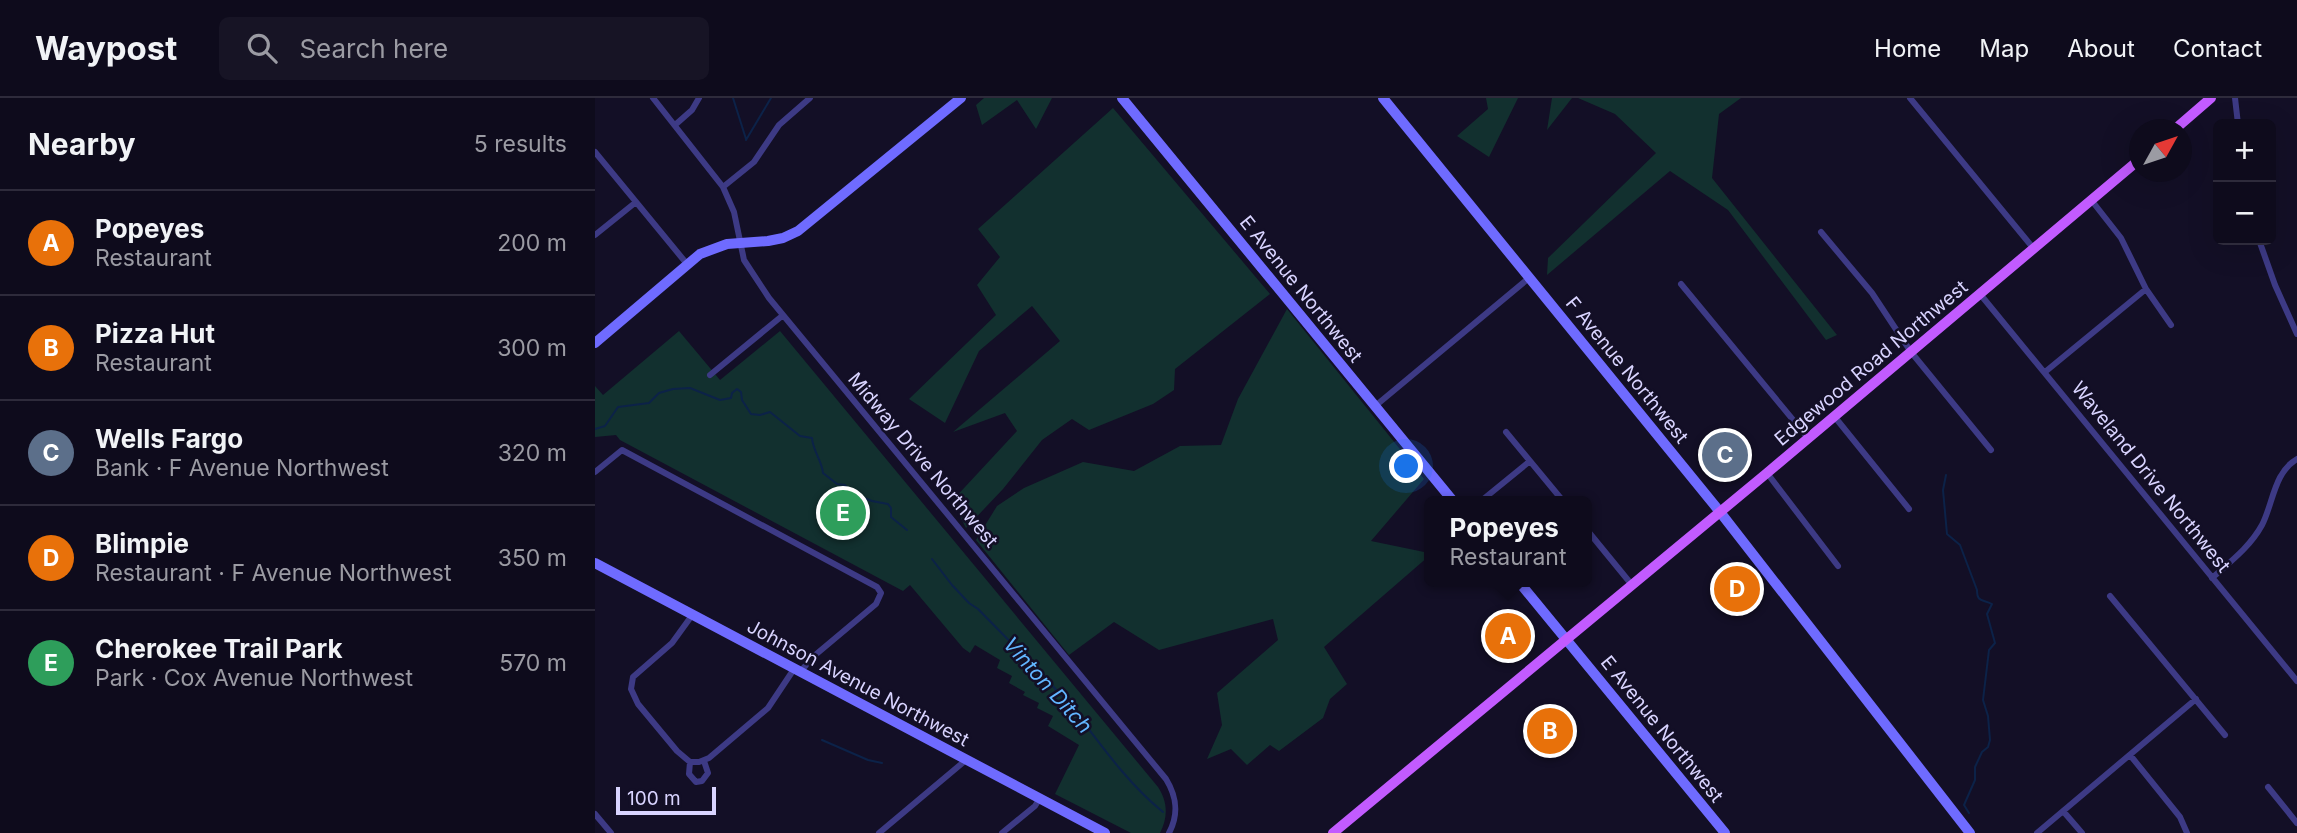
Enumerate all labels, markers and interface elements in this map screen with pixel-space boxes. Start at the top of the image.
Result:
search box [219,17,709,80]
text: Waypost [35,28,177,68]
icon: search [243,29,281,67]
text: Search here [299,33,448,64]
text: Home [1874,34,1941,63]
text: Map [1979,34,2029,63]
text: About [2067,34,2135,63]
text: Contact [2173,34,2262,63]
north arrow [2129,119,2192,182]
map controls [2213,119,2276,245]
button: + [2213,119,2276,182]
text: Nearby [28,126,136,162]
text: 5 results [474,130,567,158]
button: − [2213,182,2276,245]
street label: E Avenue Northwest [1235,211,1367,367]
text: Popeyes [95,213,204,244]
text: A [42,229,60,257]
text: 200 m [497,229,567,257]
text: Restaurant [95,244,212,272]
street label: Edgewood Road Northwest [1770,276,1972,450]
street label: F Avenue Northwest [1561,292,1693,448]
text: Pizza Hut [95,318,215,349]
text: B [43,334,59,362]
text: 300 m [497,334,567,362]
text: Restaurant [95,349,212,377]
street label: Midway Drive Northwest [843,368,1003,552]
street label: Waveland Drive Northwest [2067,377,2235,577]
text: Wells Fargo [95,423,243,454]
pin: C [1702,429,1748,481]
text: C [42,439,60,467]
text: 320 m [498,439,567,467]
your location [1389,449,1423,483]
text: Bank · F Avenue Northwest [95,454,389,482]
pin: E [820,487,866,539]
popup [1424,496,1592,587]
text: Popeyes [1450,512,1559,543]
text: Blimpie [95,528,189,559]
text: Restaurant [1450,543,1566,571]
text: D [43,544,59,572]
text: 350 m [498,544,567,572]
text: Restaurant · F Avenue Northwest [95,559,451,587]
pin: D [1714,563,1760,615]
pin: A [1485,610,1531,662]
street label: Johnson Avenue Northwest [743,615,973,751]
water label: Vinton Ditch [998,632,1098,738]
text: Cherokee Trail Park [95,633,343,664]
text: E [44,649,58,677]
text: 570 m [499,649,567,677]
street label: E Avenue Northwest [1596,651,1728,807]
text: Park · Cox Avenue Northwest [95,664,413,692]
pin: B [1527,705,1573,757]
scale bar [616,784,716,816]
text: 100 m [627,787,681,810]

